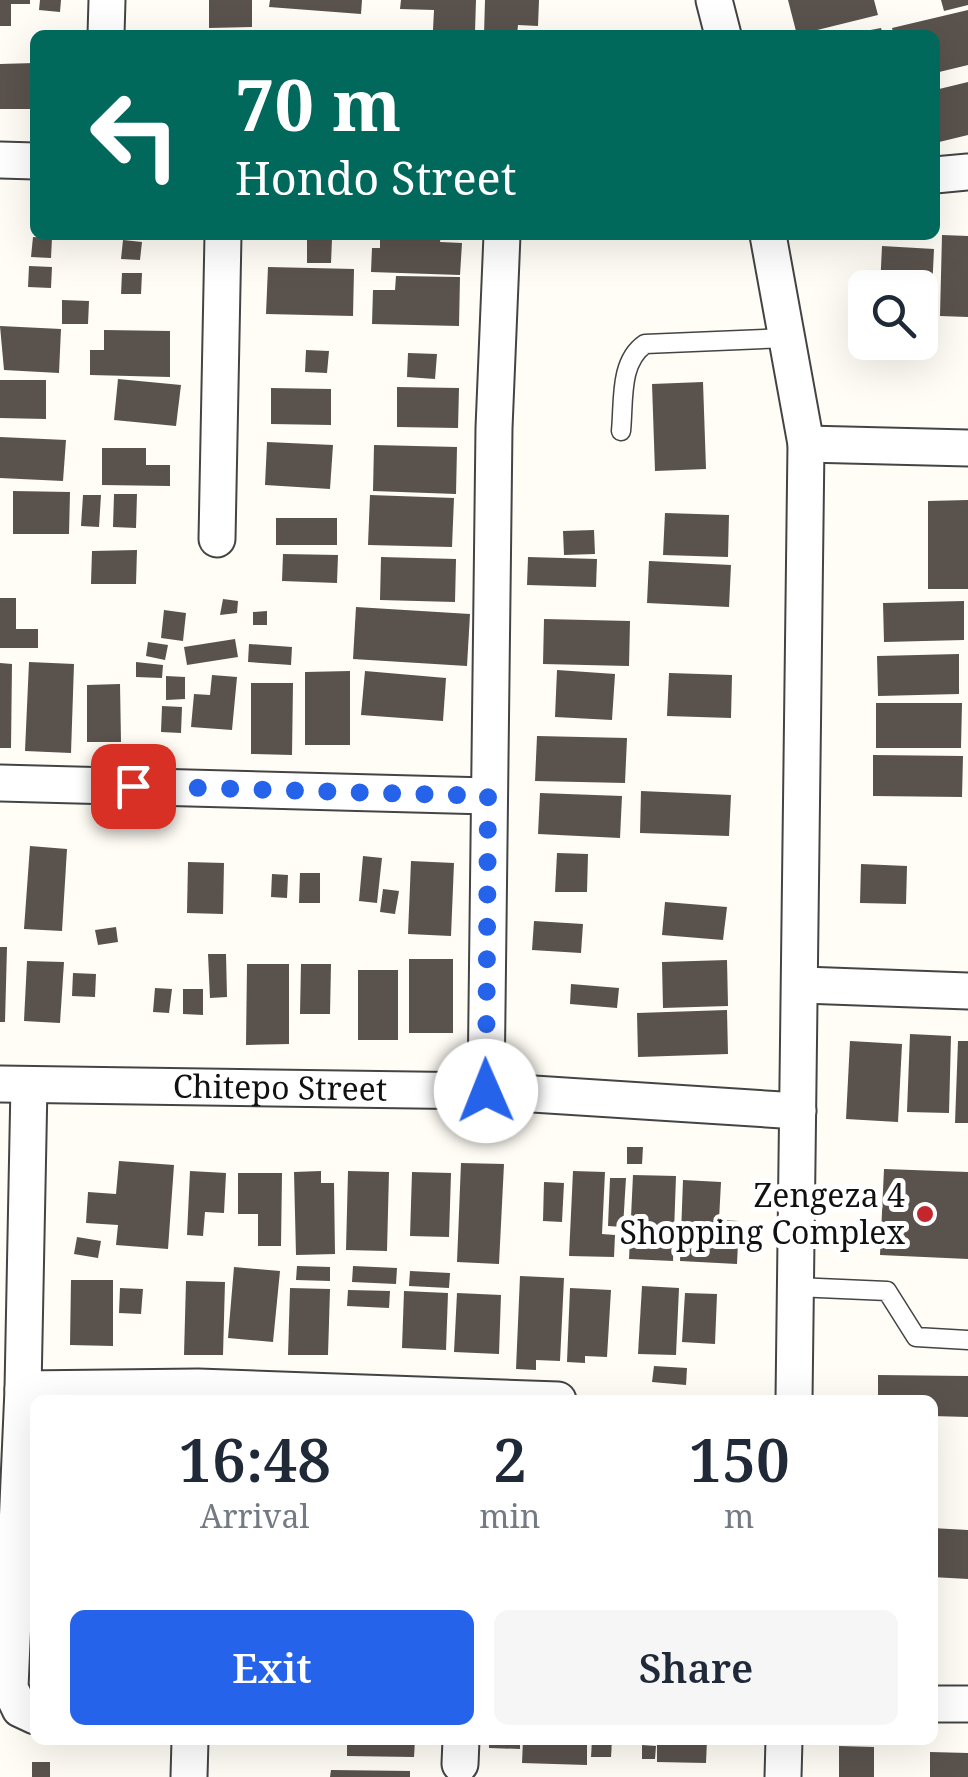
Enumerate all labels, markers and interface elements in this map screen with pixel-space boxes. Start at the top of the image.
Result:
text: 70 m [235,56,401,152]
icon: left [70,70,200,200]
text: Hondo Street [235,147,516,208]
map controls [848,270,938,360]
button: search [848,270,938,360]
pin [91,744,176,829]
icon: arrive [106,759,161,814]
position arrow [434,1039,538,1143]
street label: Chitepo Street [173,1063,387,1110]
place label: Zengeza 4 Shopping Complex [620,1173,905,1253]
marker: Zengeza 4 Shopping Complex [914,1203,936,1225]
text: 16:48 [178,1418,331,1500]
text: 2 [493,1418,527,1500]
text: 150 [689,1418,790,1500]
text: Arrival [200,1494,309,1537]
text: min [479,1494,540,1537]
text: m [724,1494,754,1537]
button: Exit [70,1610,474,1725]
button: Share [494,1610,898,1725]

